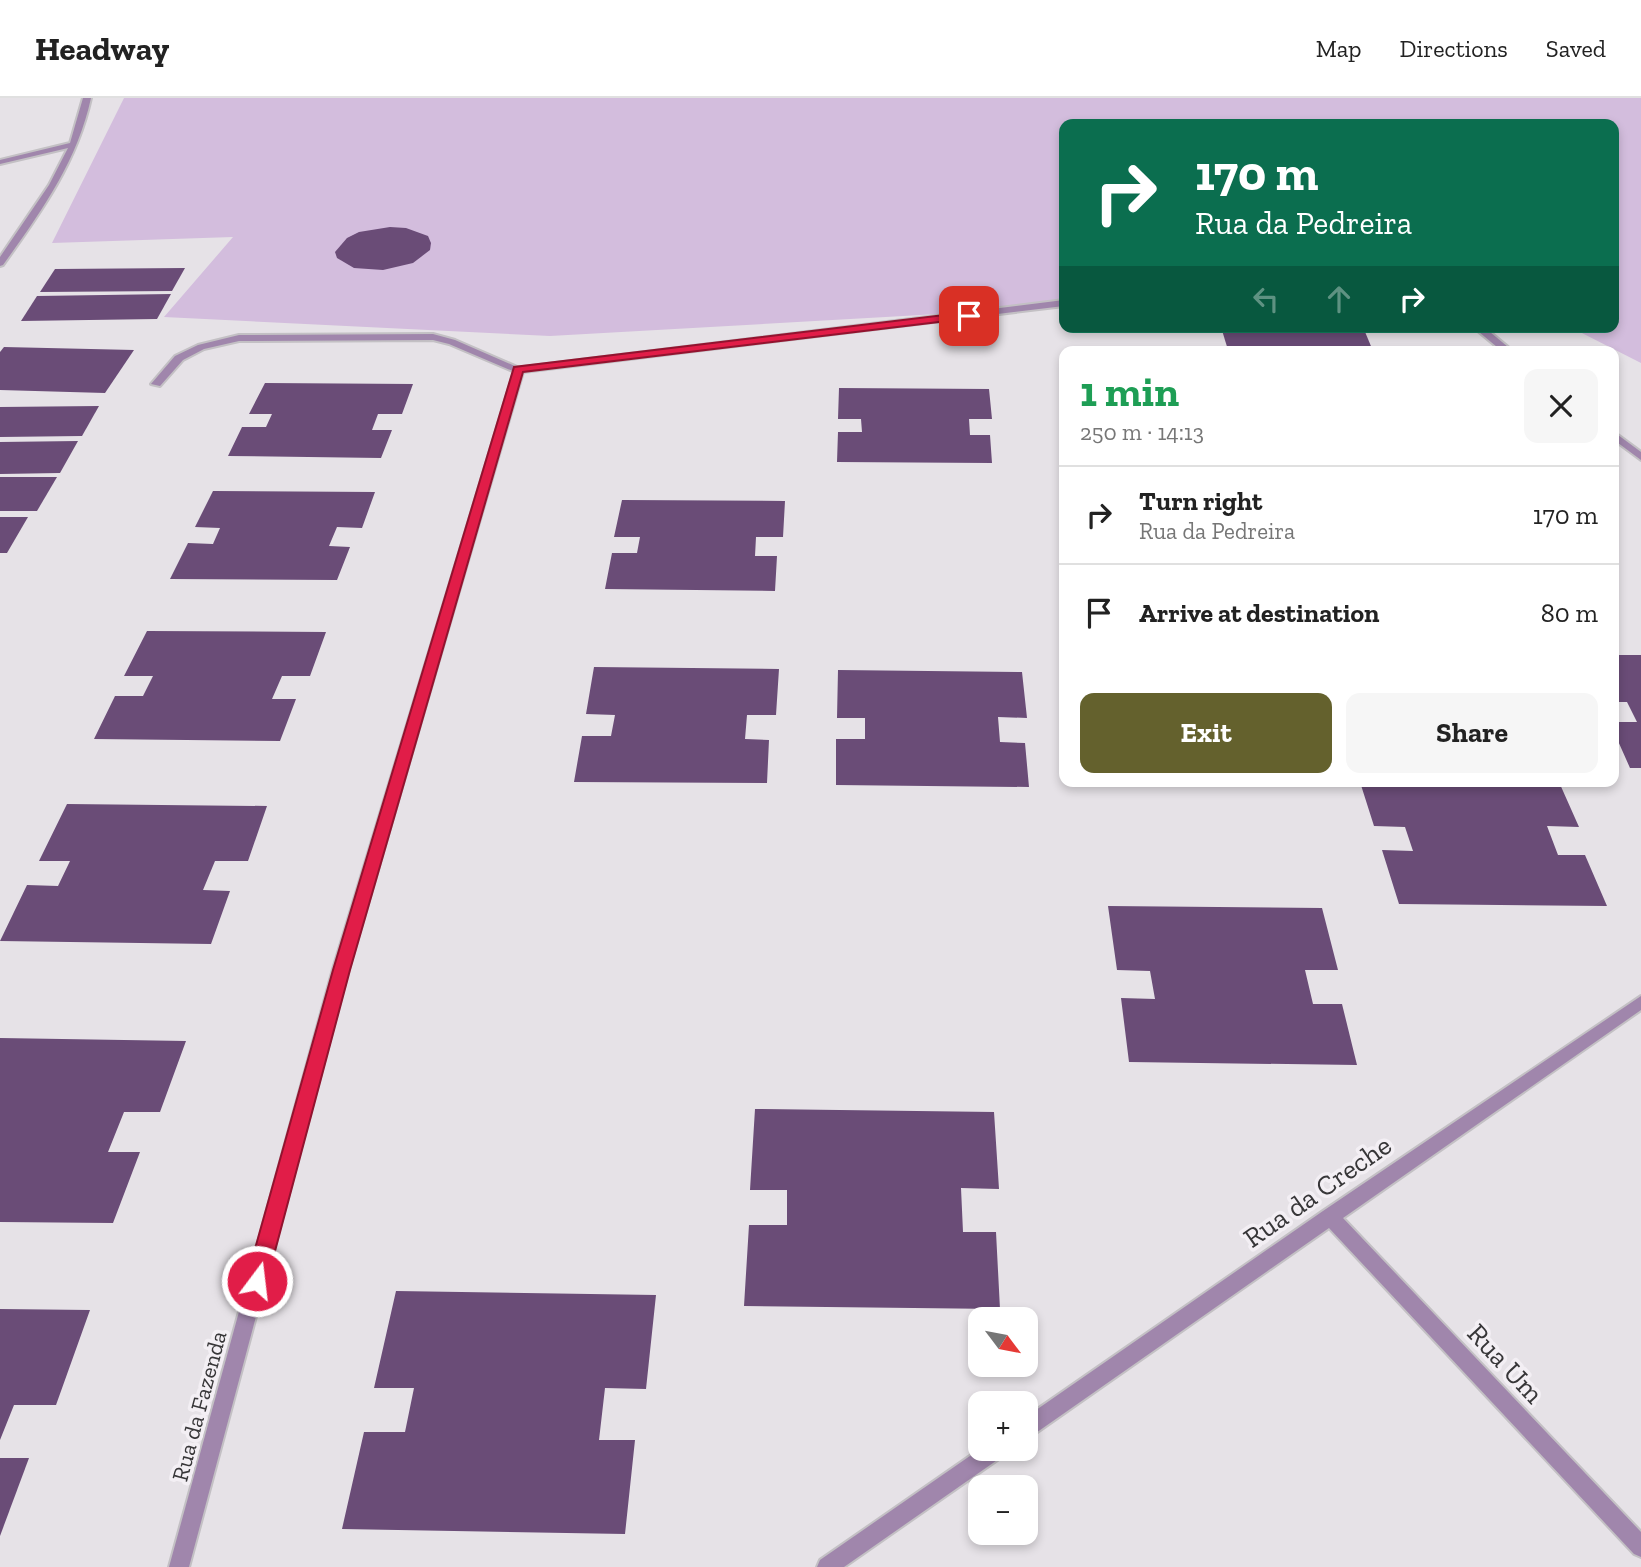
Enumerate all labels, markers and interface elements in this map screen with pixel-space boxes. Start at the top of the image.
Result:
text: Headway [35,29,169,68]
text: Map [1316,34,1362,63]
text: Directions [1400,34,1508,63]
text: Saved [1546,34,1606,63]
text: 170 m [1195,144,1318,203]
icon: right [1080,147,1171,238]
text: Rua da Pedreira [1195,204,1412,242]
icon: left [1247,280,1285,318]
icon: ahead [1320,280,1358,318]
icon: right [1393,280,1431,318]
pin [939,286,999,346]
icon: arrive [950,297,988,335]
text: 1 min [1080,366,1179,417]
button: close [1524,369,1598,443]
text: 250 m · 14:13 [1080,418,1204,446]
text: Turn right [1139,485,1262,517]
icon: right [1080,496,1118,534]
text: 170 m [1533,499,1598,531]
text: Rua da Pedreira [1139,517,1295,545]
icon: arrive [1080,594,1118,632]
text: Arrive at destination [1139,597,1379,629]
text: 80 m [1541,597,1598,629]
button: Exit [1080,693,1332,773]
button: Share [1346,693,1598,773]
street label: Rua da Creche [1237,1128,1398,1255]
position arrow [220,1244,294,1318]
north arrow [968,1307,1038,1377]
map controls [968,1307,1038,1545]
street label: Rua Um [1461,1317,1551,1410]
street label: Rua da Fazenda [165,1328,233,1484]
button: + [968,1391,1038,1461]
button: − [968,1475,1038,1545]

